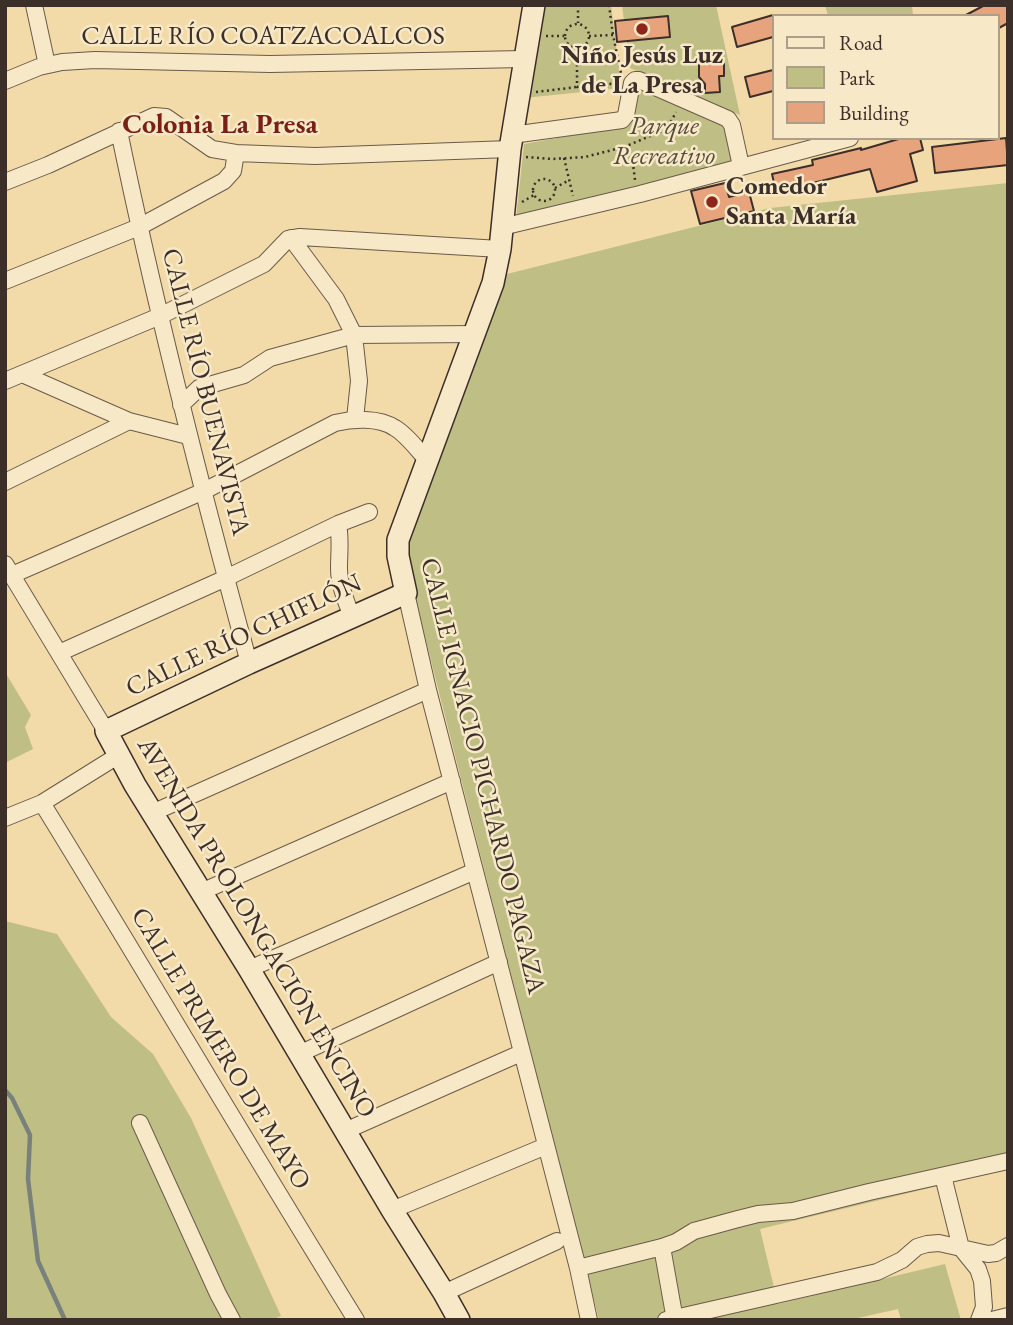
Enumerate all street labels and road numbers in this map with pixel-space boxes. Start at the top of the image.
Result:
street label: CALLE RÍO COATZACOALCOS [81,21,445,53]
street label: CALLE RÍO BUENAVISTA [154,245,256,539]
street label: CALLE IGNACIO PICHARDO PAGAZA [413,555,551,997]
street label: CALLE RÍO CHIFLÓN [121,568,367,704]
street label: AVENIDA PROLONGACIÓN ENCINO [130,732,382,1124]
street label: CALLE PRIMERO DE MAYO [123,902,317,1196]

